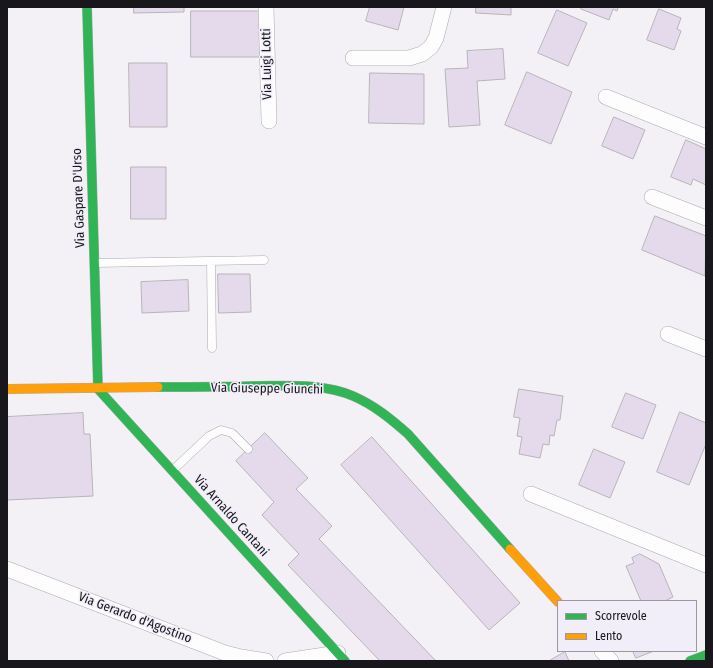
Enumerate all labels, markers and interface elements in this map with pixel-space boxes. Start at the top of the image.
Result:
street label: Via Luigi Lotti [259,28,275,100]
street label: Via Gaspare D'Urso [69,148,89,248]
street label: Via Giuseppe Giunchi [211,380,323,398]
street label: Via Arnaldo Cantani [190,472,272,560]
street label: Via Gerardo d'Agostino [76,589,194,647]
legend [557,600,697,652]
text: Scorrevole [595,609,647,623]
text: Lento [595,629,622,643]

